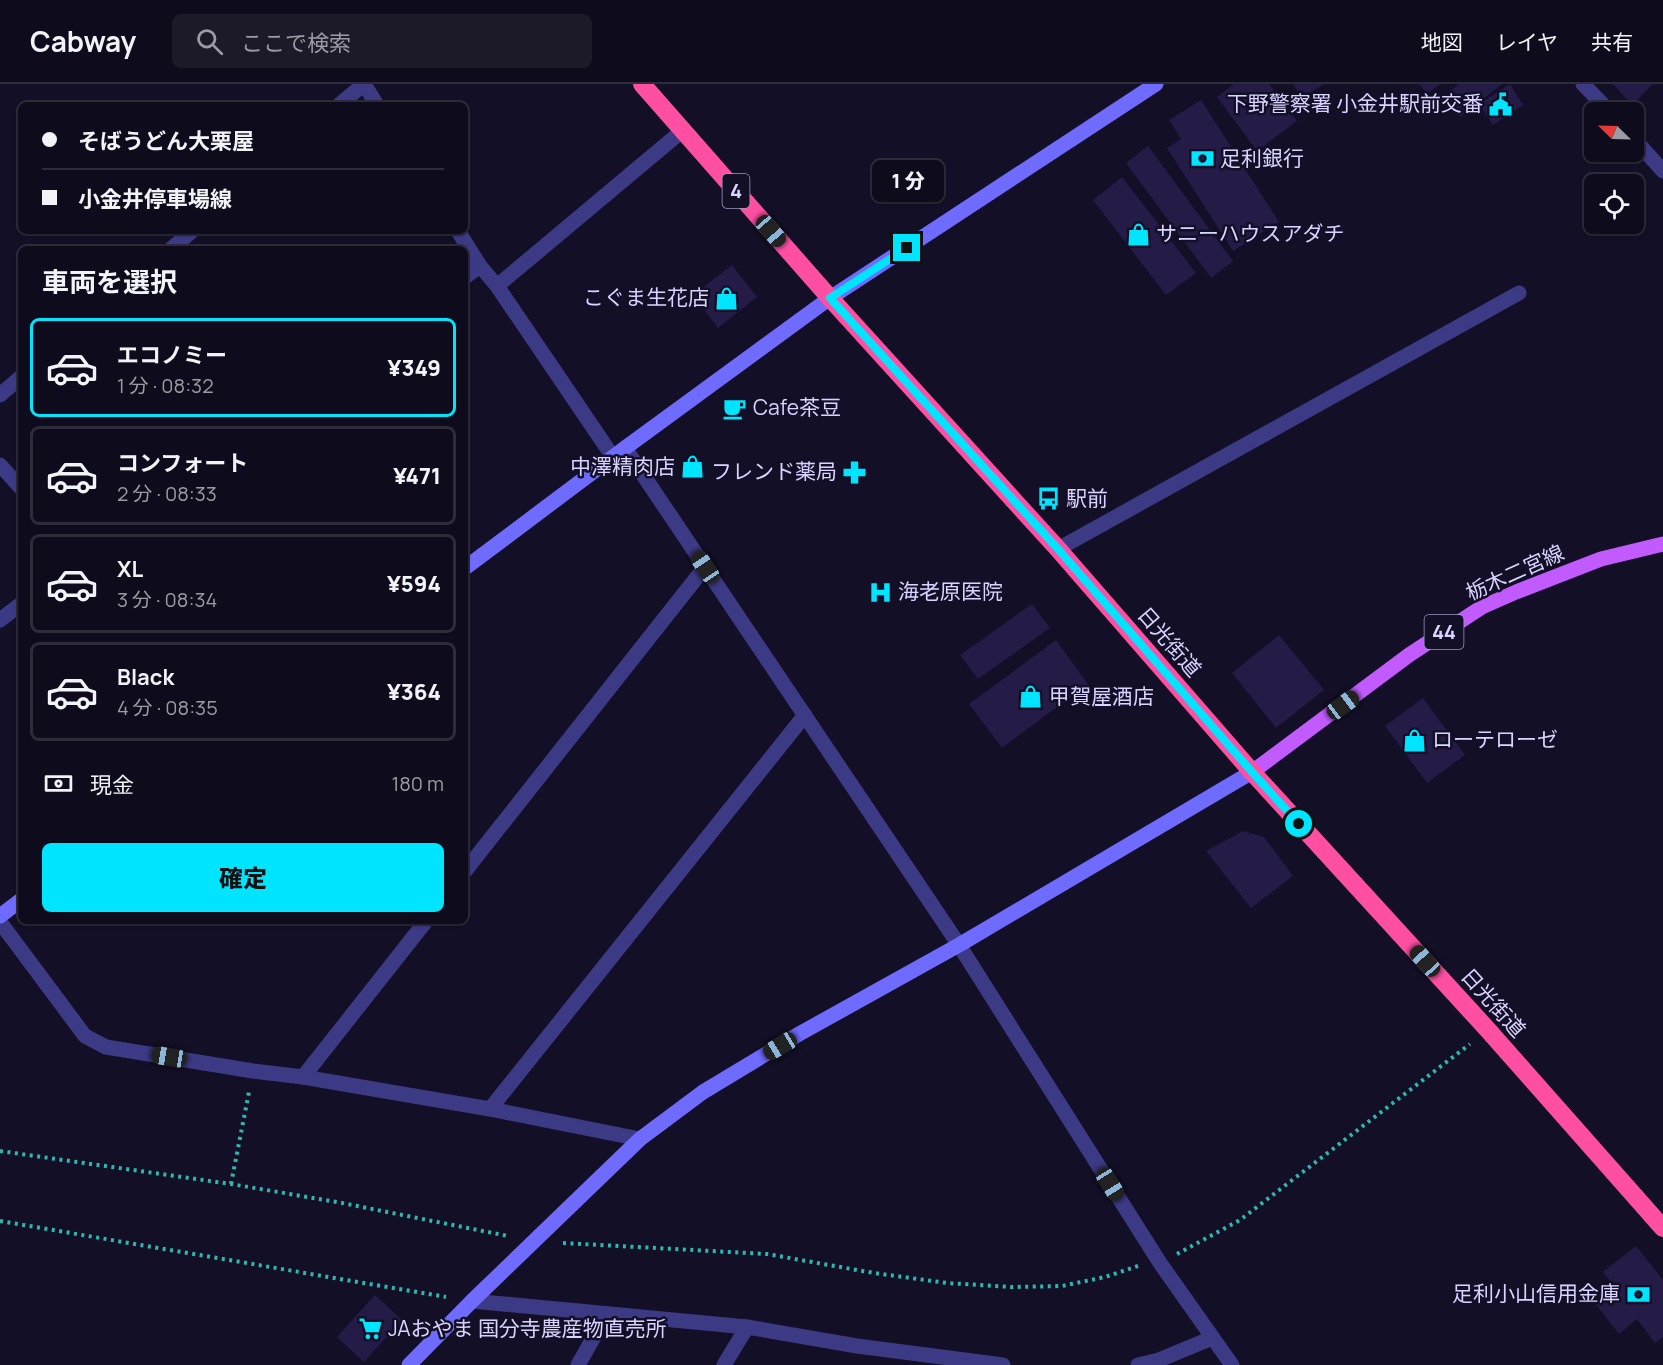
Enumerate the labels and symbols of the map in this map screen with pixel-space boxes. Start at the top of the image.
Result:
place label: 下野警察署 小金井駅前交番 [1227,89,1483,117]
public building icon: 下野警察署 小金井駅前交番 [1488,91,1514,117]
north arrow [1584,102,1644,162]
place label: 足利銀行 [1220,144,1304,172]
bank icon: 足利銀行 [1189,146,1215,172]
callout: 1 分 [871,161,943,203]
road number: 4 [722,174,750,208]
car [752,212,790,250]
place label: サニーハウスアダチ [1156,219,1345,247]
shop icon: サニーハウスアダチ [1125,221,1151,247]
route end [893,234,920,261]
place label: こぐま生花店 [583,283,709,311]
shop icon: こぐま生花店 [714,285,740,311]
place label: Cafe茶豆 [753,393,841,421]
cafe icon: Cafe茶豆 [722,395,748,421]
place label: 中澤精肉店 [570,452,675,480]
shop icon: 中澤精肉店 [680,454,706,480]
place label: フレンド薬局 [711,457,837,485]
pharmacy icon: フレンド薬局 [842,459,868,485]
place label: 駅前 [1066,484,1108,512]
bus stop icon: 駅前 [1035,486,1061,512]
street label: 栃木二宮線 [1461,538,1568,606]
car [687,547,723,587]
place label: 海老原医院 [898,577,1003,605]
hospital icon: 海老原医院 [867,579,893,605]
street label: 日光街道 [1132,600,1208,682]
road number: 44 [1424,615,1464,649]
place label: 甲賀屋酒店 [1049,682,1154,710]
shop icon: 甲賀屋酒店 [1018,684,1044,710]
car [1323,687,1363,723]
place label: ローテローゼ [1432,725,1558,753]
shop icon: ローテローゼ [1401,727,1427,753]
route start [1285,810,1312,837]
car [1406,942,1444,980]
street label: 日光街道 [1455,962,1532,1043]
car [760,1029,800,1063]
car [150,1045,188,1069]
car [1093,1164,1127,1204]
place label: 足利小山信用金庫 [1452,1279,1620,1307]
bank icon: 足利小山信用金庫 [1625,1281,1651,1307]
place label: JAおやま 国分寺農産物直売所 [388,1314,667,1342]
supermarket icon: JAおやま 国分寺農産物直売所 [357,1316,383,1342]

